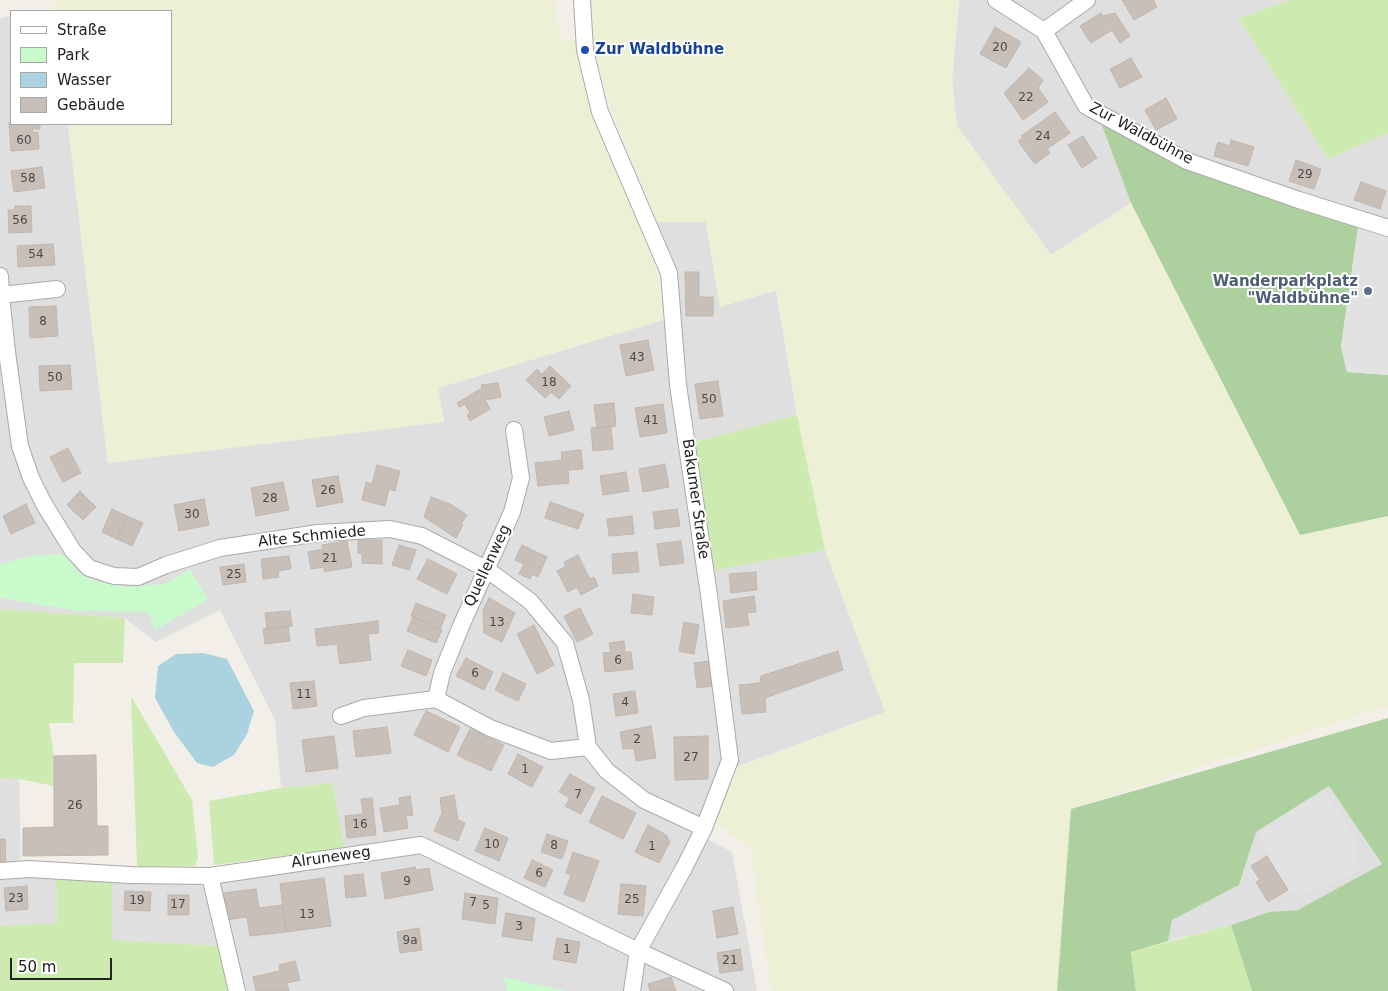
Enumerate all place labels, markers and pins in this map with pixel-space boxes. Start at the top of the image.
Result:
place label: Zur Waldbühne [595,41,724,59]
marker: Zur Waldbühne [579,44,591,56]
place label: Wanderparkplatz "Waldbühne" [1213,273,1358,308]
marker: Wanderparkplatz "Waldbühne" [1362,285,1374,297]

